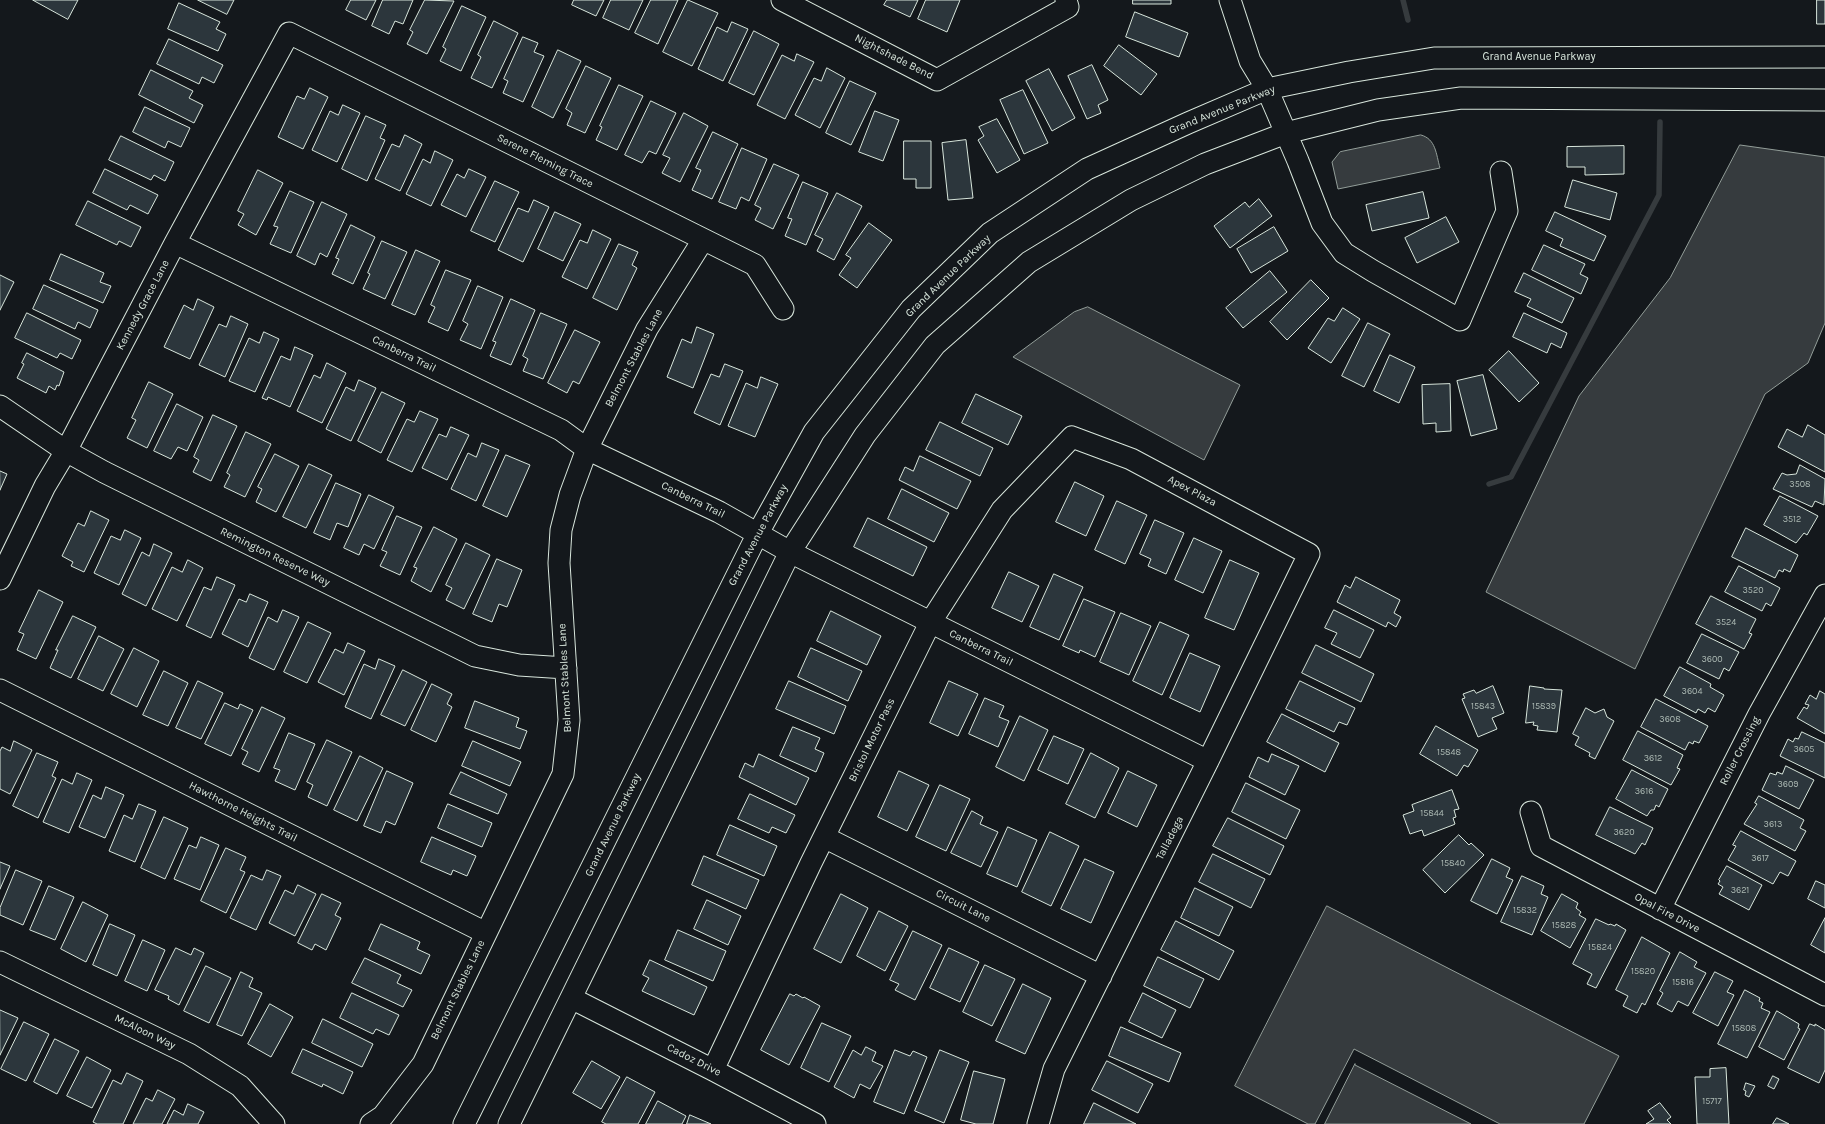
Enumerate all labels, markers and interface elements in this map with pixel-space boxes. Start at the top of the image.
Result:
street label: Nightshade Bend [852,31,936,83]
street label: Grand Avenue Parkway [1482,50,1596,64]
street label: Grand Avenue Parkway [1167,83,1277,137]
street label: Serene Fleming Trace [495,131,595,191]
street label: Grand Avenue Parkway [903,232,993,320]
street label: Kennedy Grace Lane [114,258,172,352]
street label: Belmont Stables Lane [603,307,665,409]
street label: Canberra Trail [370,333,438,375]
street label: Apex Plaza [1165,473,1219,509]
street label: Canberra Trail [659,479,727,521]
house number: 3508 [1789,479,1811,489]
street label: Grand Avenue Parkway [726,482,790,588]
house number: 3512 [1783,514,1801,524]
street label: Remington Reserve Way [218,525,332,589]
house number: 3520 [1743,585,1763,595]
house number: 3524 [1716,617,1736,627]
street label: Belmont Stables Lane [556,623,574,733]
street label: Canberra Trail [947,627,1015,669]
house number: 3600 [1701,654,1723,664]
house number: 3604 [1682,686,1702,696]
street label: Bristol Motor Pass [846,696,898,784]
house number: 15843 [1471,701,1495,711]
house number: 15839 [1532,701,1556,711]
house number: 3608 [1659,714,1681,724]
street label: Roller Crossing [1717,714,1763,788]
house number: 3605 [1794,744,1814,754]
house number: 15848 [1437,747,1461,757]
house number: 3612 [1644,753,1662,763]
street label: Grand Avenue Parkway [582,771,644,879]
street label: Hawthorne Heights Trail [187,779,299,845]
house number: 3609 [1777,779,1799,789]
house number: 3616 [1635,786,1653,796]
house number: 15844 [1420,808,1444,818]
street label: Talladega [1153,814,1187,862]
house number: 3613 [1764,819,1782,829]
house number: 3620 [1613,827,1635,837]
house number: 3617 [1751,853,1769,863]
house number: 15840 [1441,858,1465,868]
house number: 3621 [1731,885,1749,895]
street label: Circuit Lane [933,887,993,925]
street label: Opal Fire Drive [1632,890,1702,936]
house number: 15832 [1513,905,1537,915]
house number: 15828 [1552,920,1576,930]
street label: Belmont Stables Lane [428,938,488,1042]
house number: 15824 [1588,942,1612,952]
house number: 15820 [1631,966,1655,976]
house number: 15816 [1672,977,1694,987]
street label: McAloon Way [112,1012,178,1052]
house number: 15808 [1732,1023,1756,1033]
street label: Cadoz Drive [665,1041,723,1079]
house number: 15717 [1702,1096,1722,1106]

